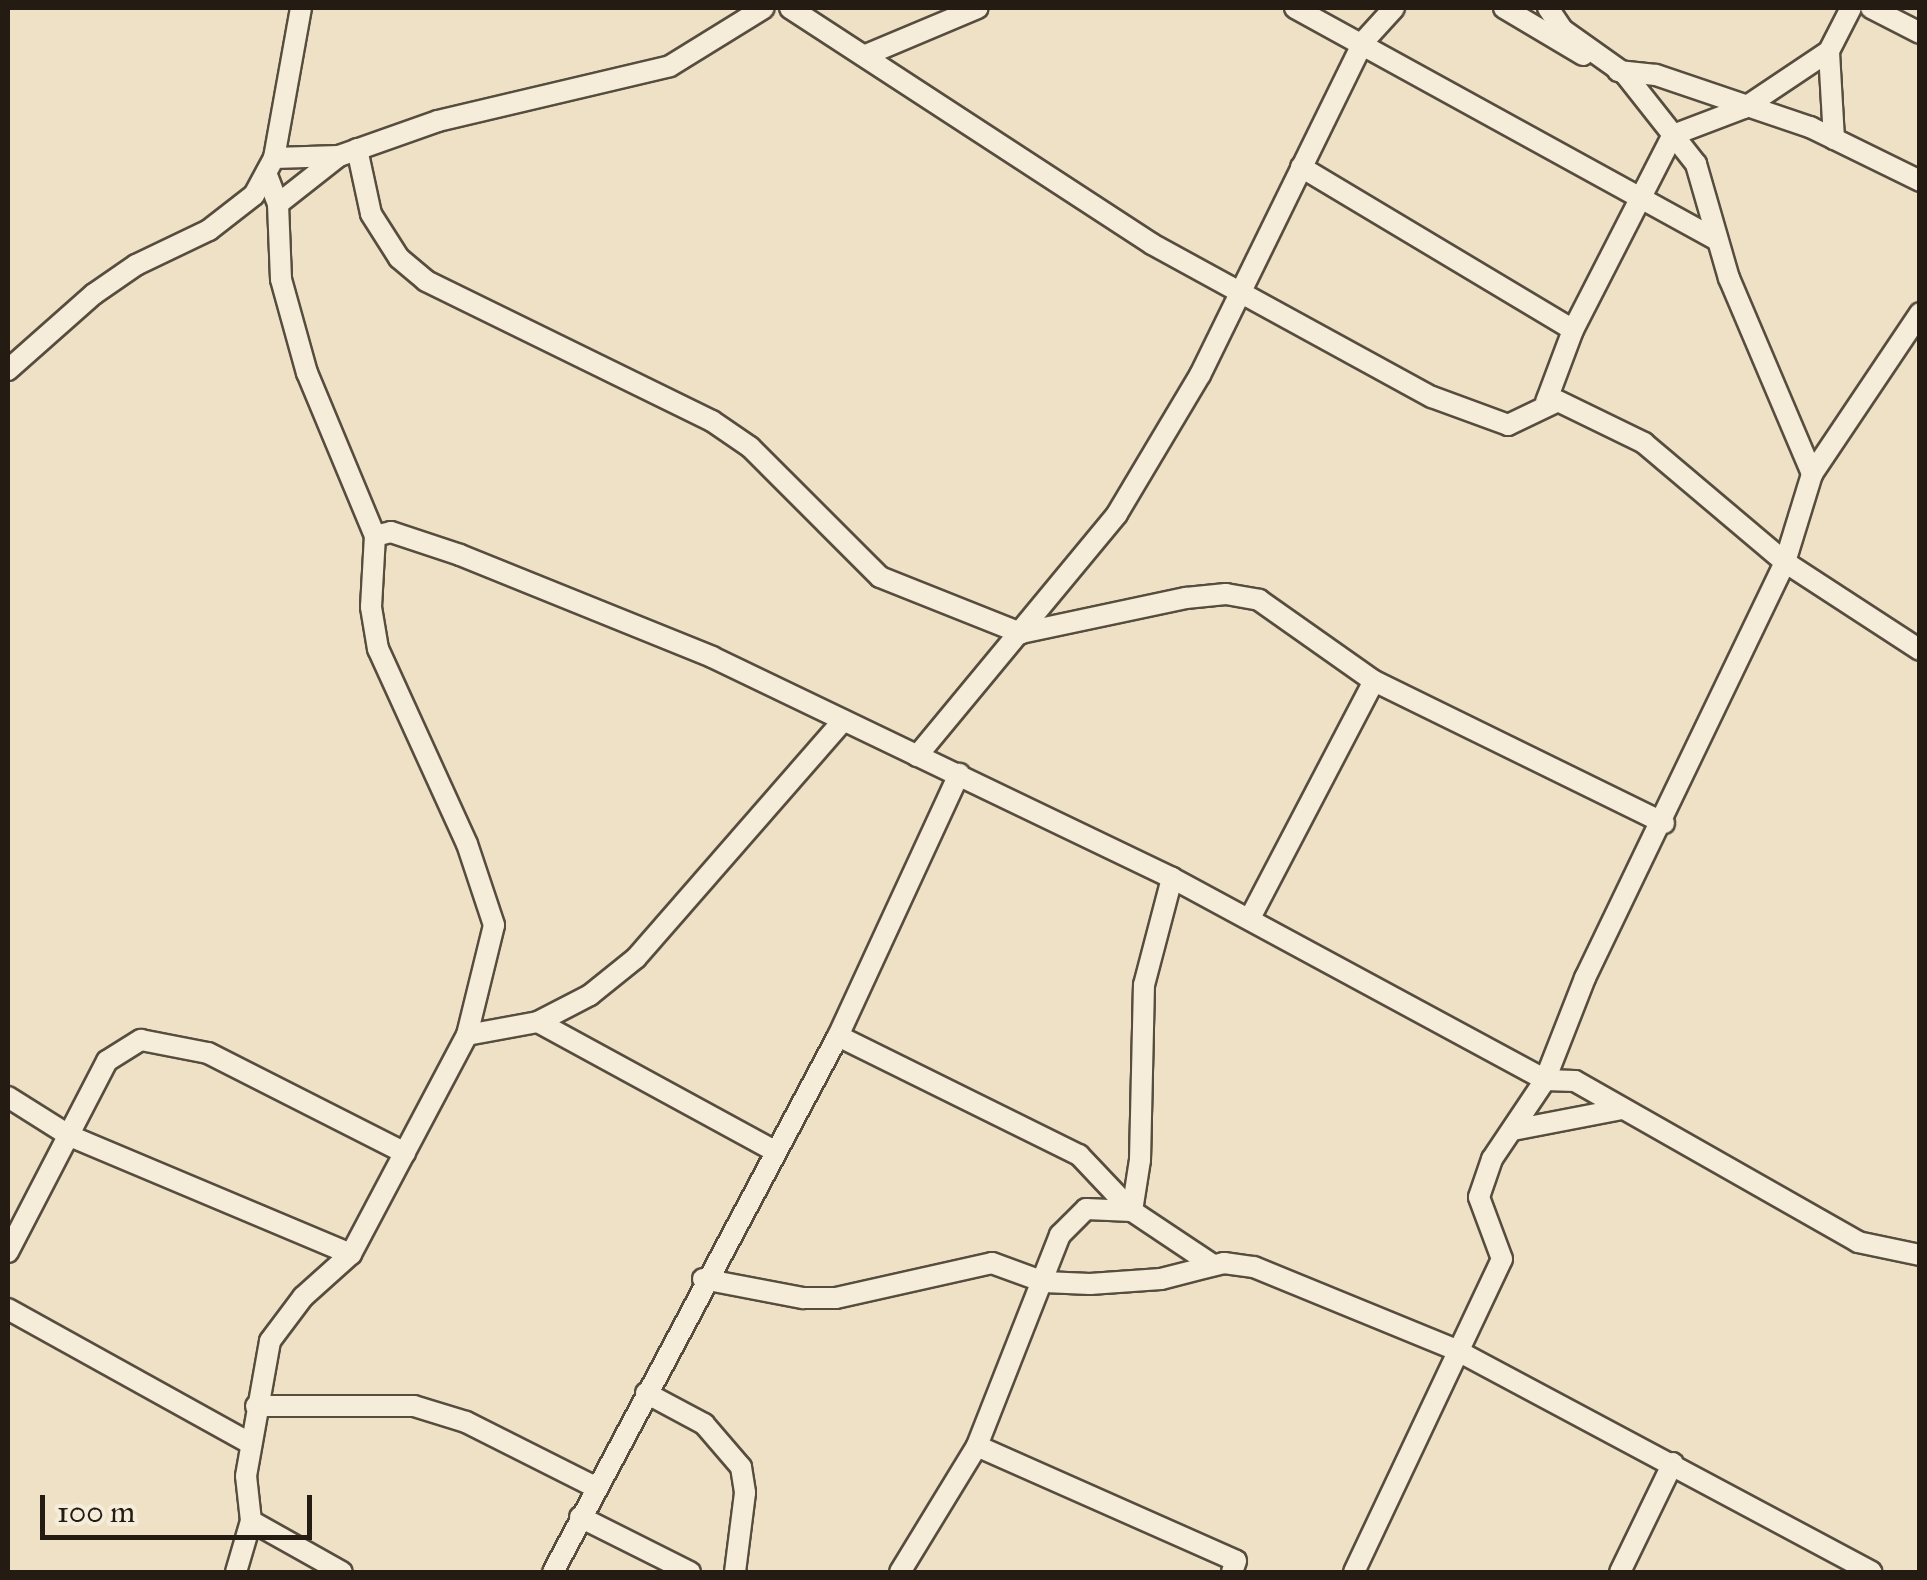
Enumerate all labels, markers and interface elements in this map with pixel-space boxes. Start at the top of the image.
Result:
scale bar [45,1475,318,1537]
text: 100 m [57,1494,135,1530]

